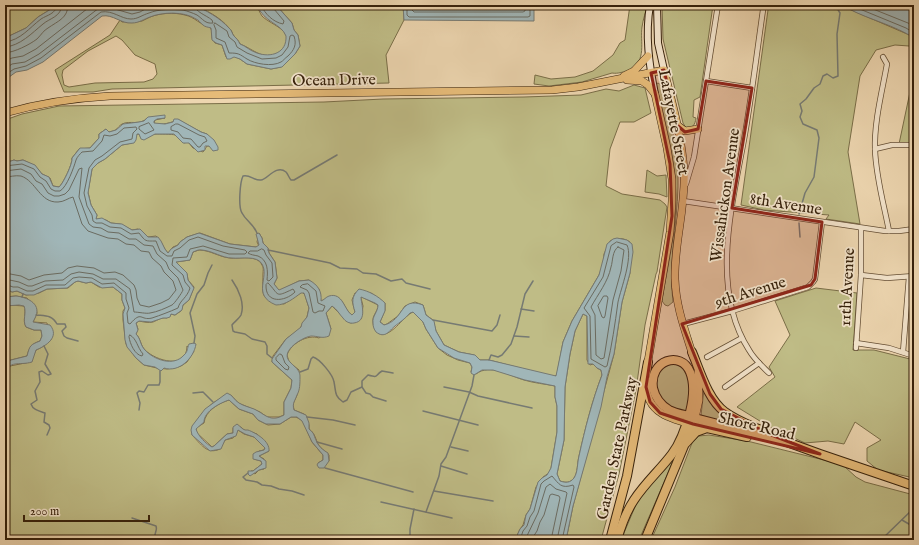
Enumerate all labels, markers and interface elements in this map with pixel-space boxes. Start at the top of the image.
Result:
street label: Lafayette Street [653,68,693,178]
street label: Ocean Drive [292,70,376,92]
street label: Wissahickon Avenue [707,127,745,264]
street label: 8th Avenue [748,189,823,221]
street label: 11th Avenue [836,247,860,327]
street label: 9th Avenue [712,273,789,313]
street label: Garden State Parkway [593,375,643,522]
street label: Shore Road [716,408,797,446]
scale bar [24,497,149,523]
text: 200 m [30,504,59,519]

